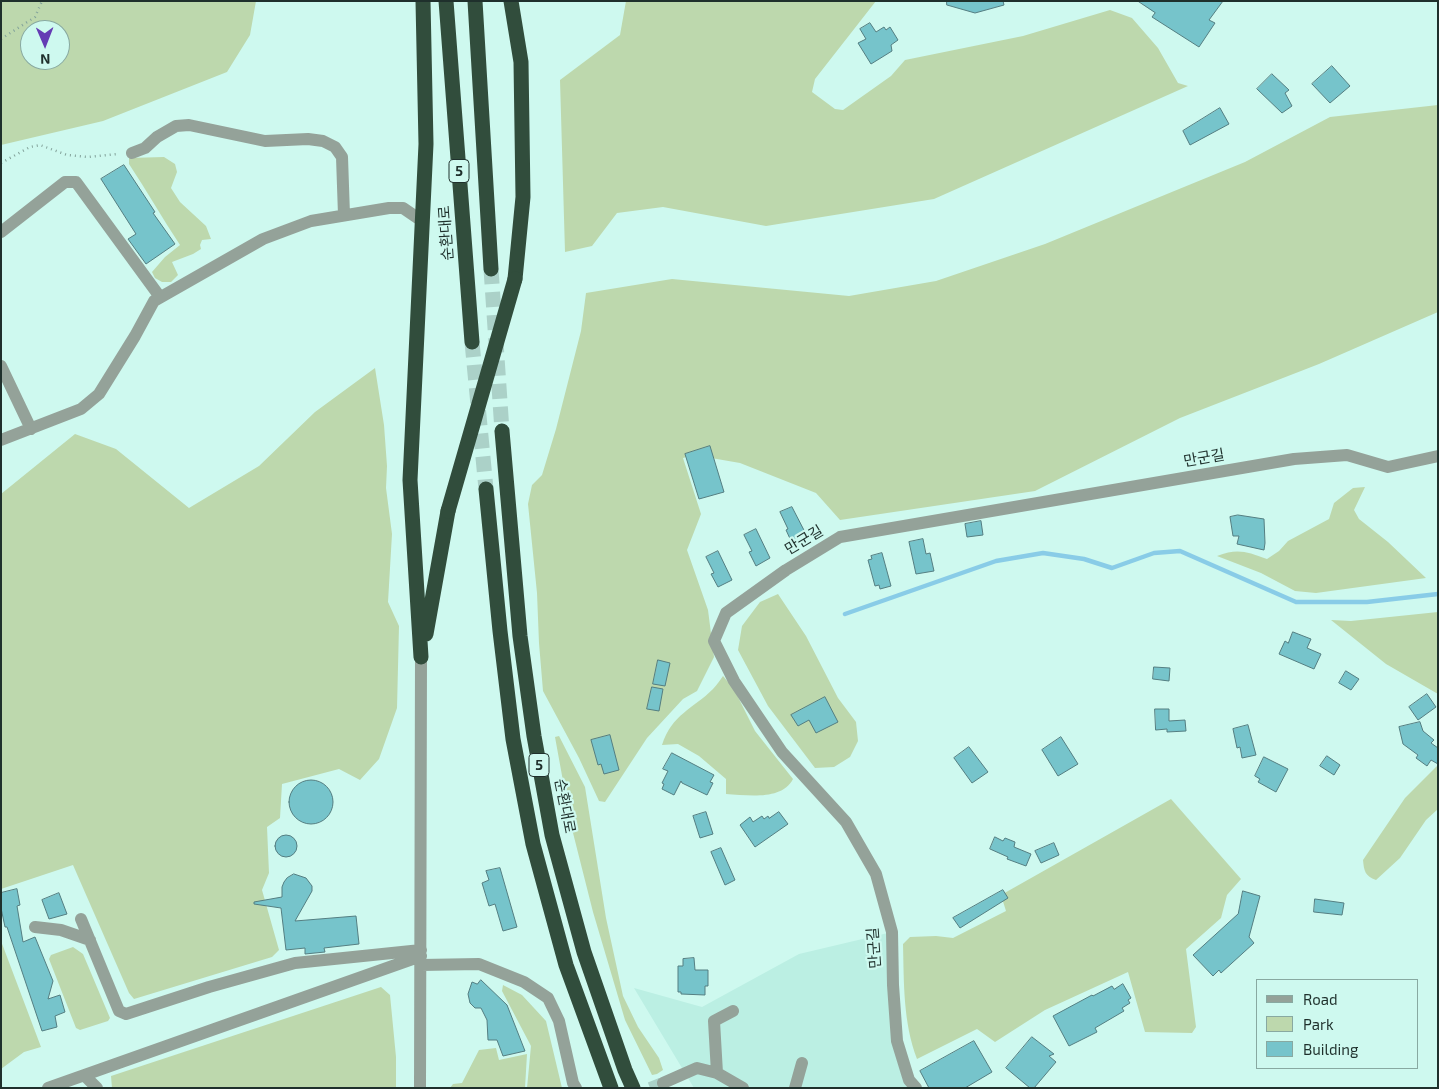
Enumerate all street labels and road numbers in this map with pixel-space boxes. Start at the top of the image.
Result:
road number: 5 [449,160,469,182]
street label: 순환대로 [435,205,457,261]
street label: 만군길 [1182,446,1226,470]
street label: 만군길 [782,522,826,558]
road number: 5 [529,754,549,776]
street label: 순환대로 [551,777,579,835]
street label: 만군길 [864,927,884,969]

